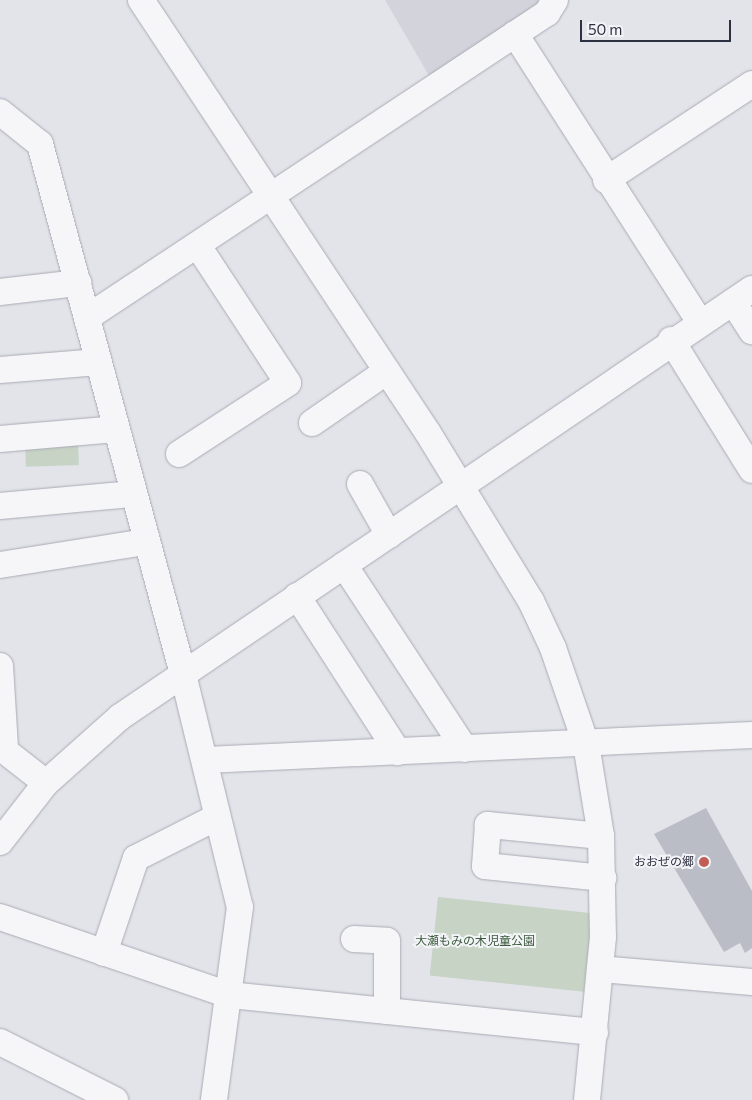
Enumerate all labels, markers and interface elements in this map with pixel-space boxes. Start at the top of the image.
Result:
scale bar [582,10,733,42]
text: 50 m [588,20,622,38]
place label: おおぜの郷 [634,855,694,869]
marker: おおぜの郷 [698,856,710,868]
park label: 大瀬もみの木児童公園 [415,934,535,948]

